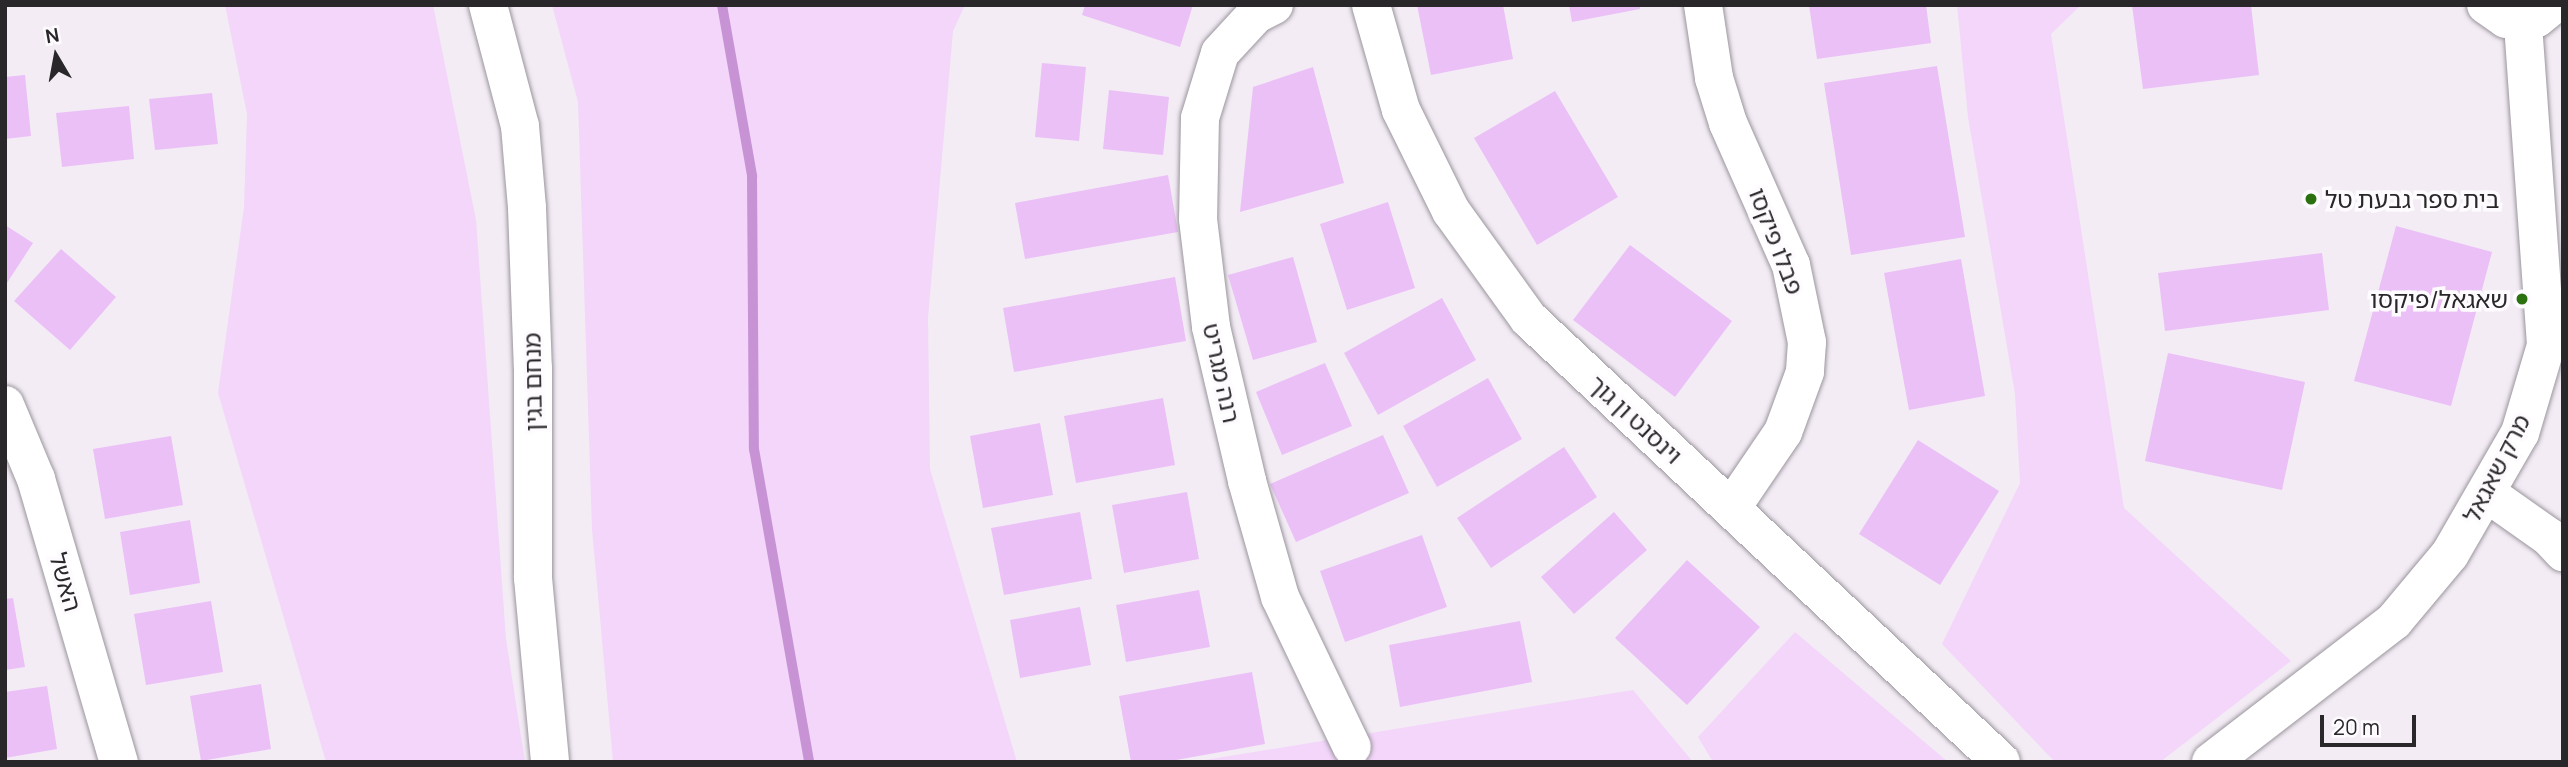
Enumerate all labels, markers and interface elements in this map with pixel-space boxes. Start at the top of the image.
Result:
north arrow [21,21,91,91]
text: N [43,21,61,49]
street label: פבלו פיקסו [1744,184,1810,298]
place label: בית ספר גבעת טל [2325,185,2499,213]
marker: בית ספר גבעת טל [2303,191,2319,207]
place label: שאגאל/פיקסו [2370,285,2508,313]
marker: שאגאל/פיקסו [2514,291,2530,307]
street label: רנה מגריט [1197,321,1247,425]
street label: מנחם בגין [517,332,547,432]
street label: וינסנט ון גוך [1583,369,1689,469]
street label: מרק שאגאל [2457,409,2535,527]
street label: האשל [44,549,88,615]
scale bar [2323,700,2419,744]
text: 20 m [2333,713,2380,741]

